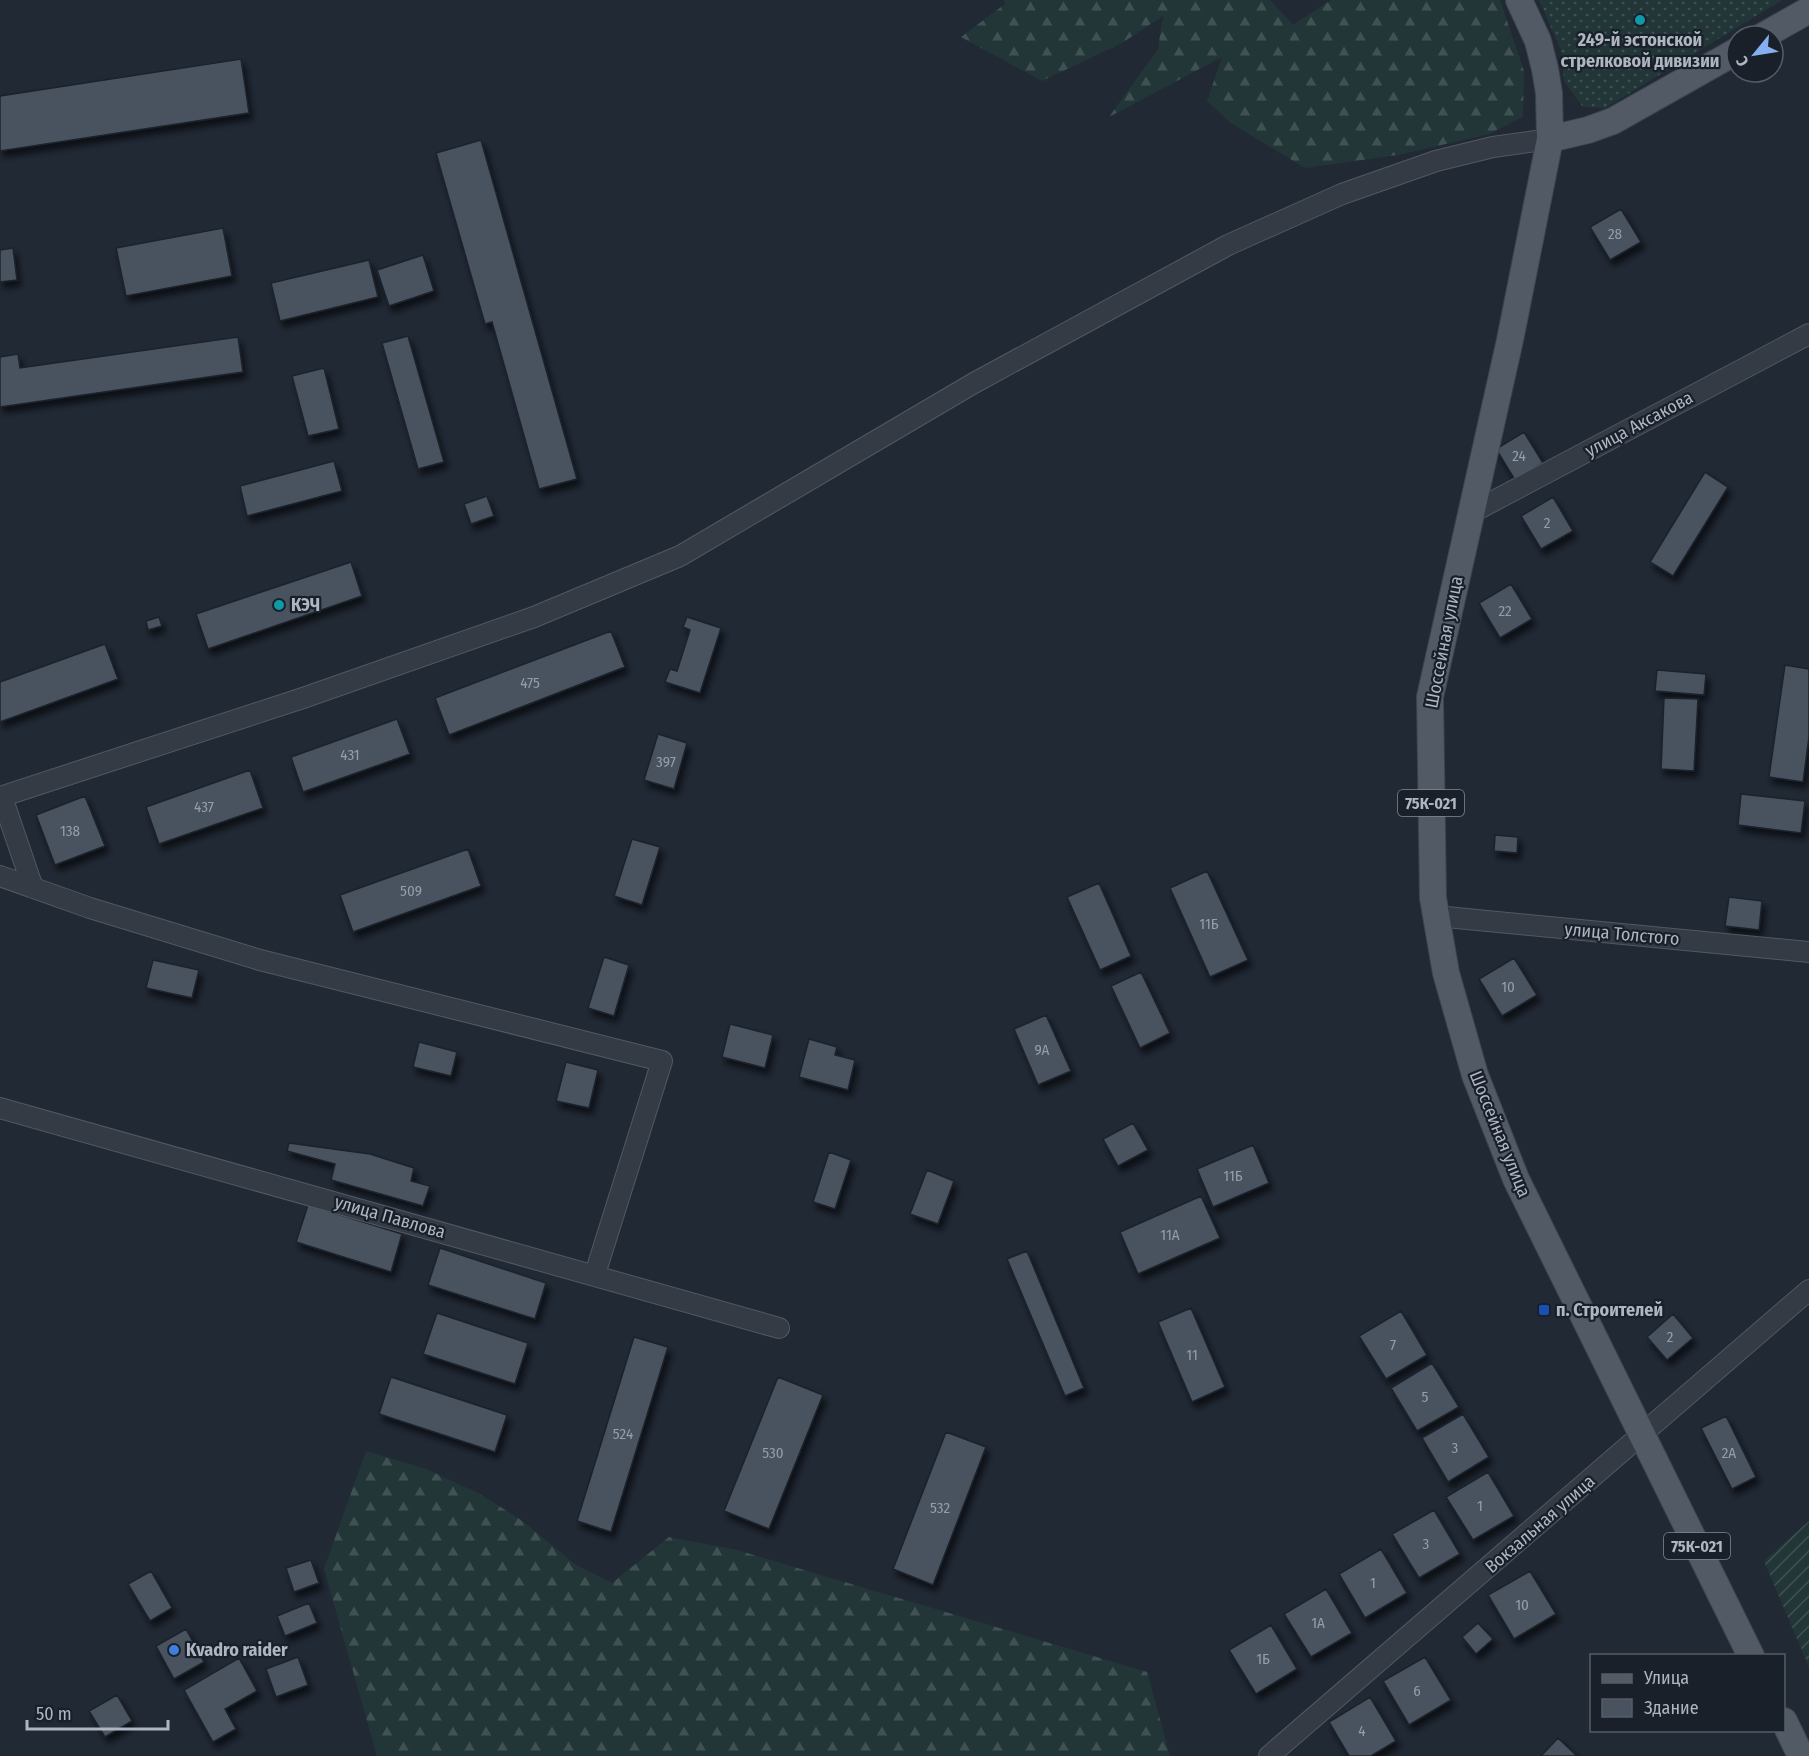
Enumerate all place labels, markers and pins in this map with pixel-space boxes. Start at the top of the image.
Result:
marker: 249-й эстонской стрелковой дивизии [1633,13,1647,27]
place label: 249-й эстонской стрелковой дивизии [1561,29,1719,72]
place label: КЭЧ [291,594,320,616]
marker: КЭЧ [272,598,286,612]
place label: п. Строителей [1556,1299,1663,1321]
marker: п. Строителей [1537,1303,1551,1317]
place label: Kvadro raider [186,1639,288,1661]
marker: Kvadro raider [167,1643,181,1657]

